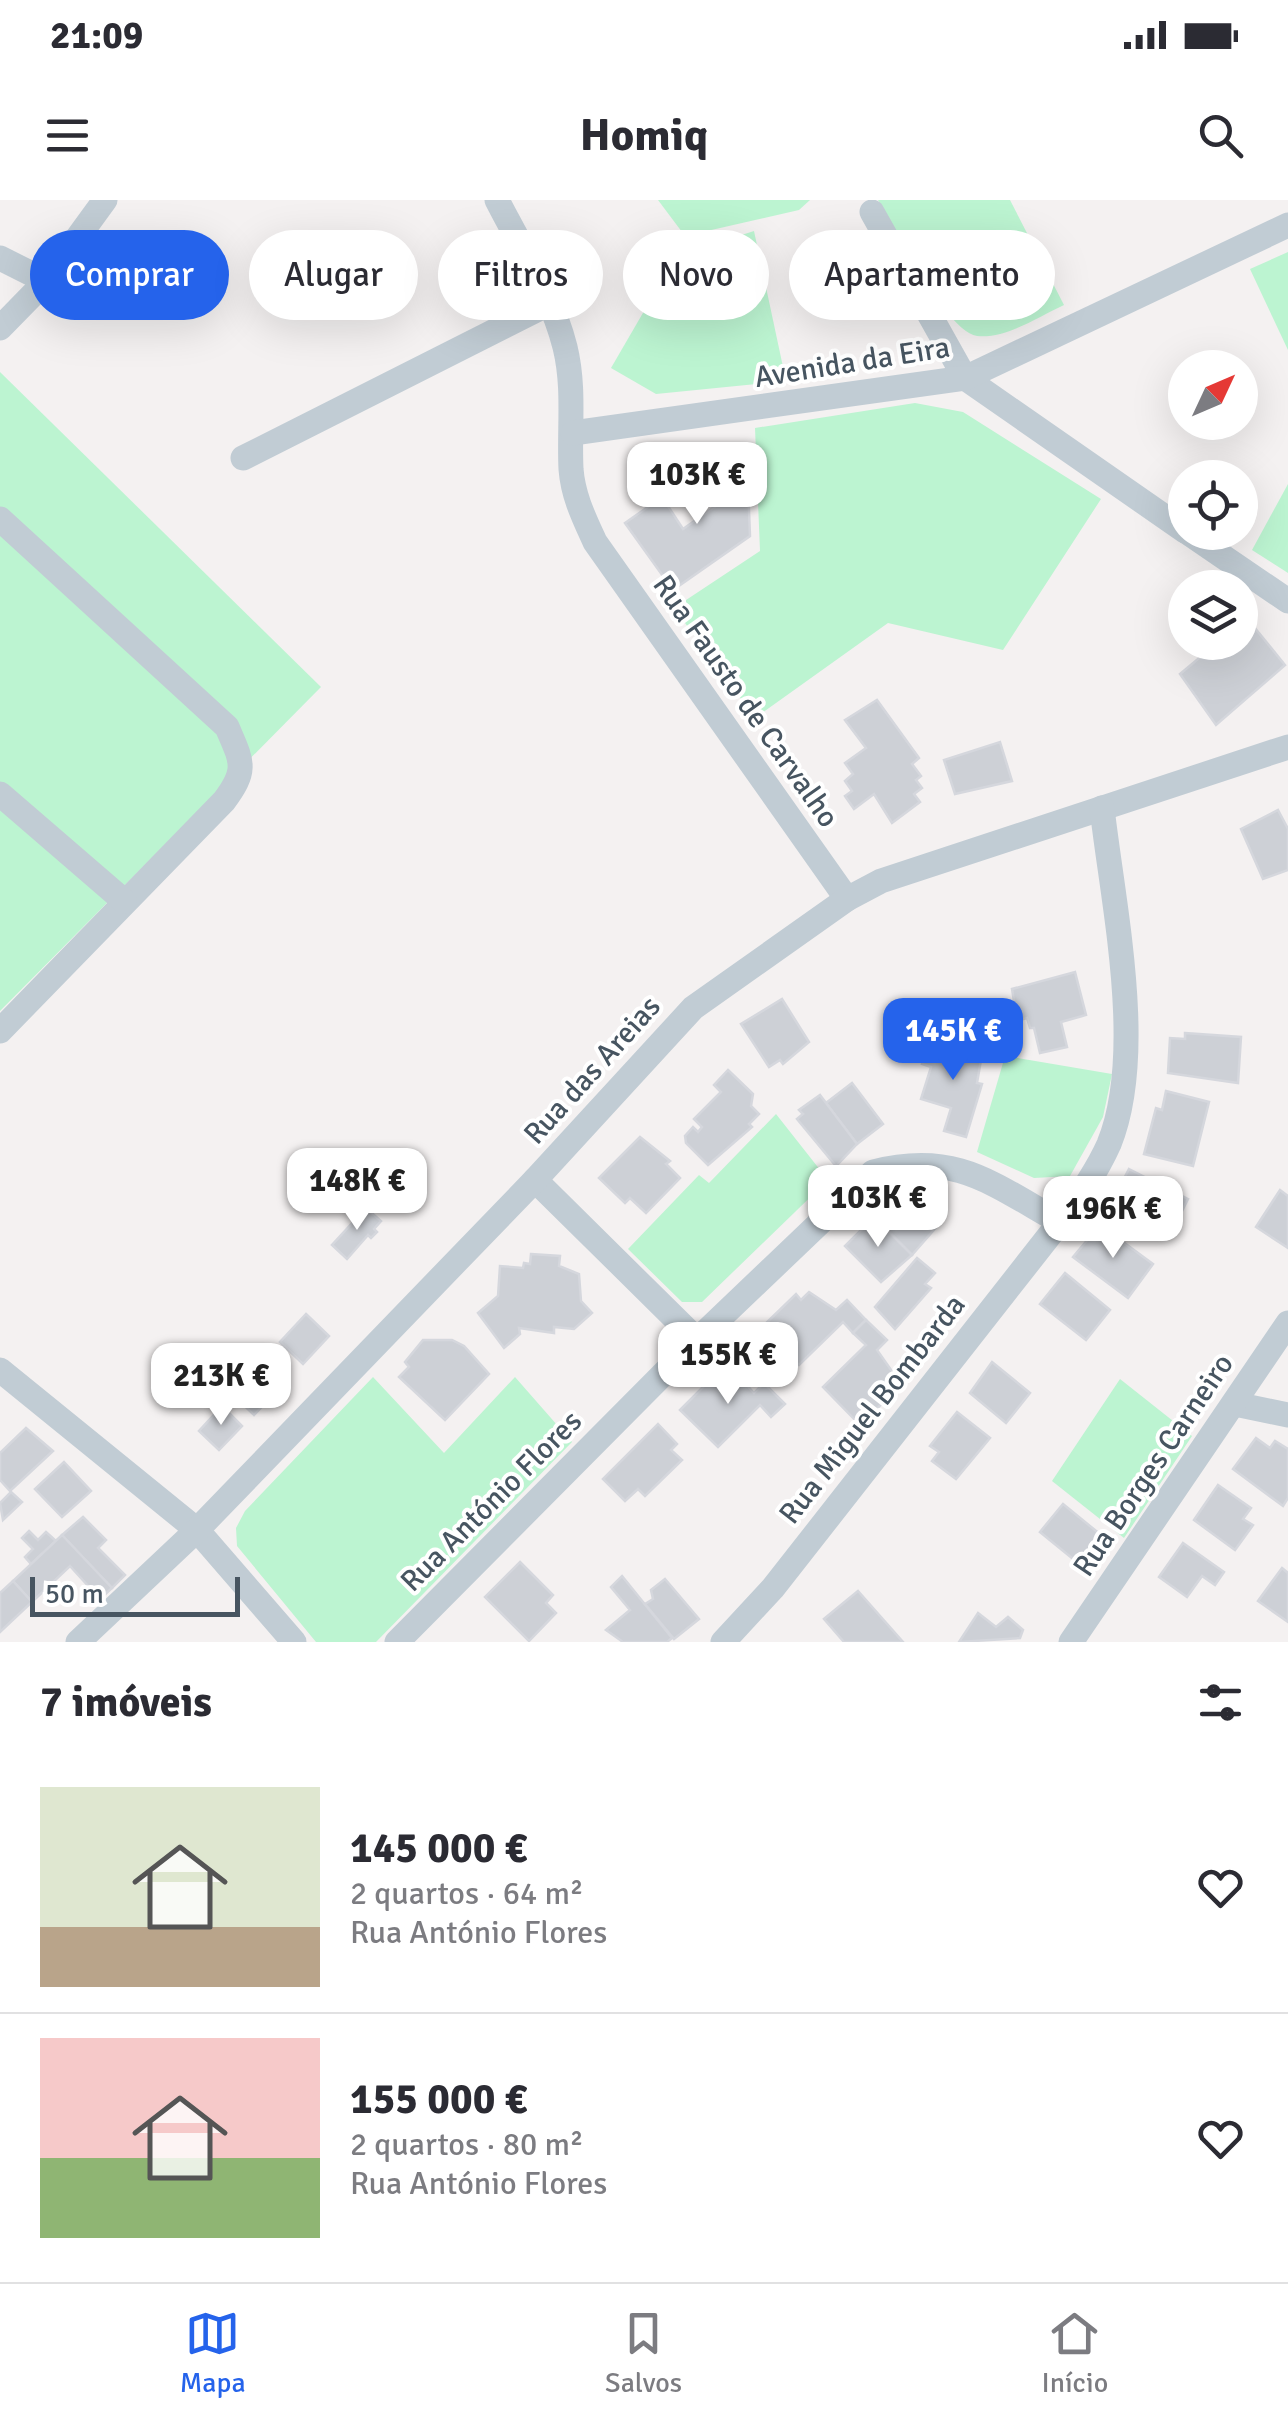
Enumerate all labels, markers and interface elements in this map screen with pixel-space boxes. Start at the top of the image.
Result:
text: 21:09 [50,12,143,59]
icon: menu [40,108,95,163]
text: Homiq [580,108,708,163]
icon: search [1193,108,1248,163]
chip: Comprar [30,230,229,320]
chip: Alugar [249,230,418,320]
chip: Filtros [438,230,603,320]
chip: Novo [623,230,769,320]
chip: Apartamento [789,230,1055,320]
street label: Avenida da Eira [752,329,952,396]
north arrow [1168,350,1258,440]
map controls [1168,350,1258,660]
pin: 103K € [616,442,778,527]
text: 103K € [649,455,745,494]
button: locate [1168,460,1258,550]
street label: Rua Fausto de Carvalho [645,568,847,835]
button: layers [1168,570,1258,660]
street label: Rua das Areias [516,989,669,1152]
pin: 145K € [872,998,1034,1083]
text: 145K € [905,1011,1001,1050]
pin: 148K € [276,1148,438,1233]
text: 148K € [309,1161,405,1200]
pin: 103K € [797,1165,959,1250]
pin: 196K € [1032,1176,1194,1261]
text: 103K € [830,1178,926,1217]
text: 196K € [1065,1189,1161,1228]
street label: Rua Miguel Bombarda [771,1287,974,1531]
pin: 155K € [647,1322,809,1407]
text: 155K € [680,1335,776,1374]
pin: 213K € [140,1343,302,1428]
street label: Rua Borges Carneiro [1065,1347,1242,1584]
text: 213K € [173,1356,269,1395]
street label: Rua António Flores [393,1403,590,1600]
scale bar [30,1572,240,1616]
text: 50 m [45,1577,104,1611]
icon: filters [1193,1675,1248,1730]
text: 7 imóveis [40,1677,212,1728]
text: 145 000 € [350,1823,527,1874]
icon: home [120,1827,240,1947]
icon: heart [1193,1860,1248,1915]
text: 2 quartos · 64 m² [350,1874,583,1913]
text: Rua António Flores [350,1913,607,1952]
text: 155 000 € [350,2074,527,2125]
icon: home [120,2078,240,2198]
icon: heart [1193,2111,1248,2166]
text: 2 quartos · 80 m² [350,2125,583,2164]
text: Rua António Flores [350,2164,607,2203]
tab: Mapa [180,2306,246,2400]
tab: Salvos [605,2306,682,2400]
tab: Início [1042,2306,1108,2400]

